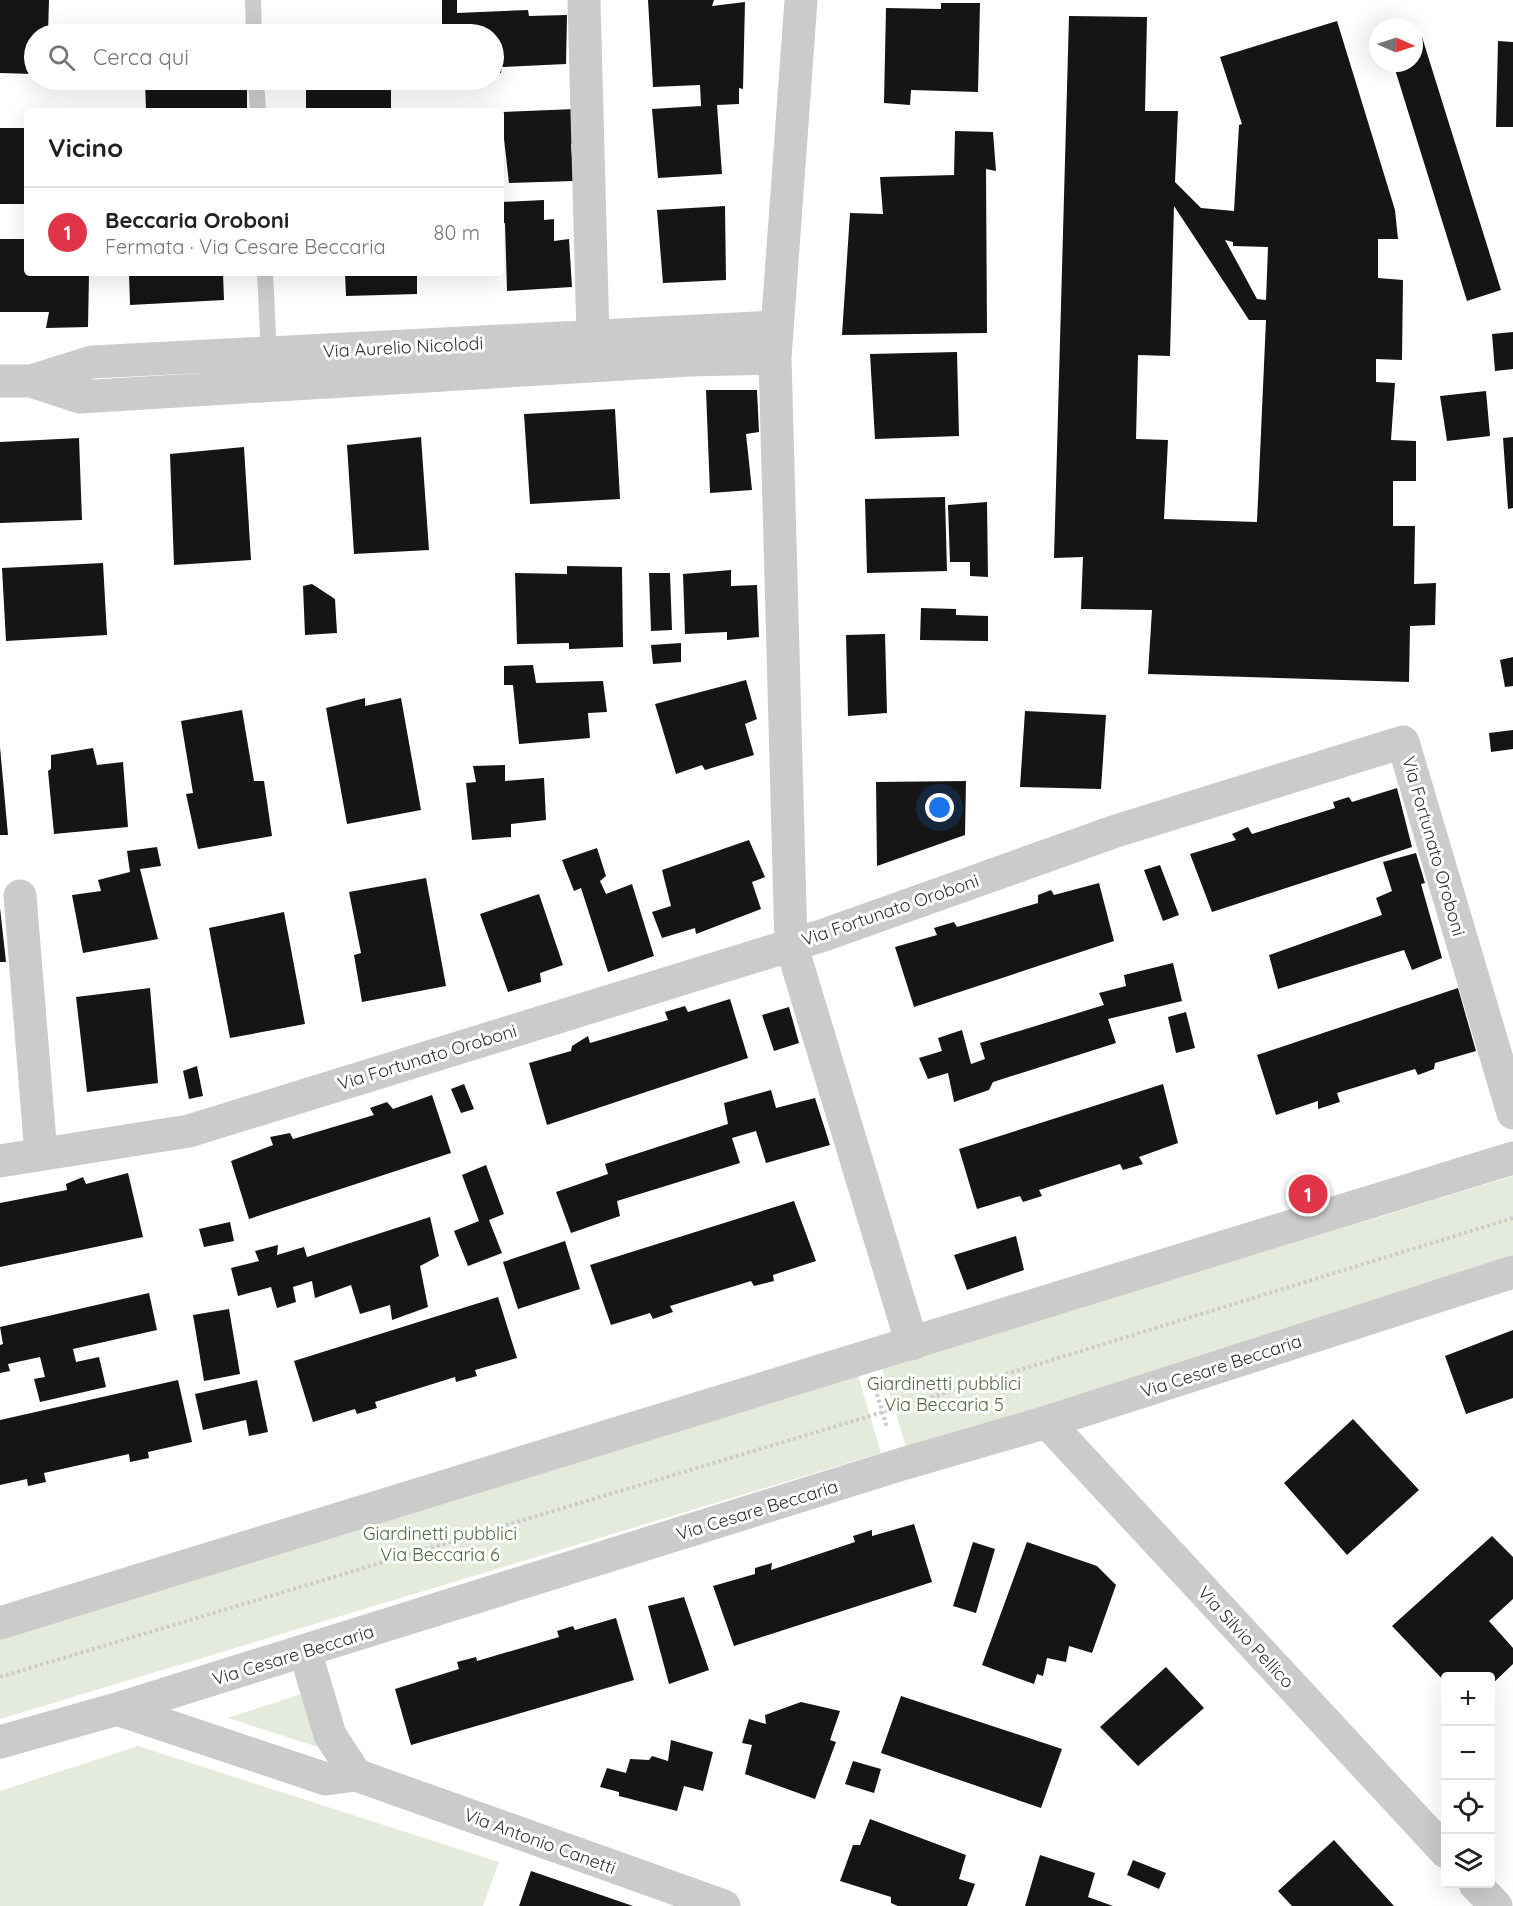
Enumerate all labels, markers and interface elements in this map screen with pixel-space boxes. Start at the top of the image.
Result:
north arrow [1369,18,1423,72]
search box [24,24,504,90]
icon: search [45,41,78,74]
text: Cerca qui [93,43,189,71]
text: Vicino [48,131,123,164]
text: Beccaria Oroboni [105,206,289,234]
text: 1 [64,220,71,245]
text: 80 m [434,220,480,245]
text: Fermata · Via Cesare Beccaria [105,234,386,259]
street label: Via Aurelio Nicolodi [322,331,484,363]
street label: Via Fortunato Oroboni [1397,753,1471,939]
your location [925,793,954,822]
street label: Via Fortunato Oroboni [798,869,982,951]
street label: Via Fortunato Oroboni [335,1019,519,1095]
pin: 1 [1288,1172,1328,1216]
street label: Via Cesare Beccaria [1138,1329,1304,1403]
park label: Giardinetti pubblici Via Beccaria 5 [867,1372,1021,1416]
street label: Via Cesare Beccaria [673,1474,841,1546]
park label: Giardinetti pubblici Via Beccaria 6 [363,1522,517,1566]
street label: Via Silvio Pellico [1193,1581,1299,1693]
street label: Via Cesare Beccaria [209,1619,377,1691]
map controls [1441,1672,1495,1888]
button: + [1441,1672,1495,1726]
button: − [1441,1726,1495,1780]
button: locate [1441,1780,1495,1834]
street label: Via Antonio Canetti [461,1803,619,1879]
button: layers [1441,1834,1495,1888]

